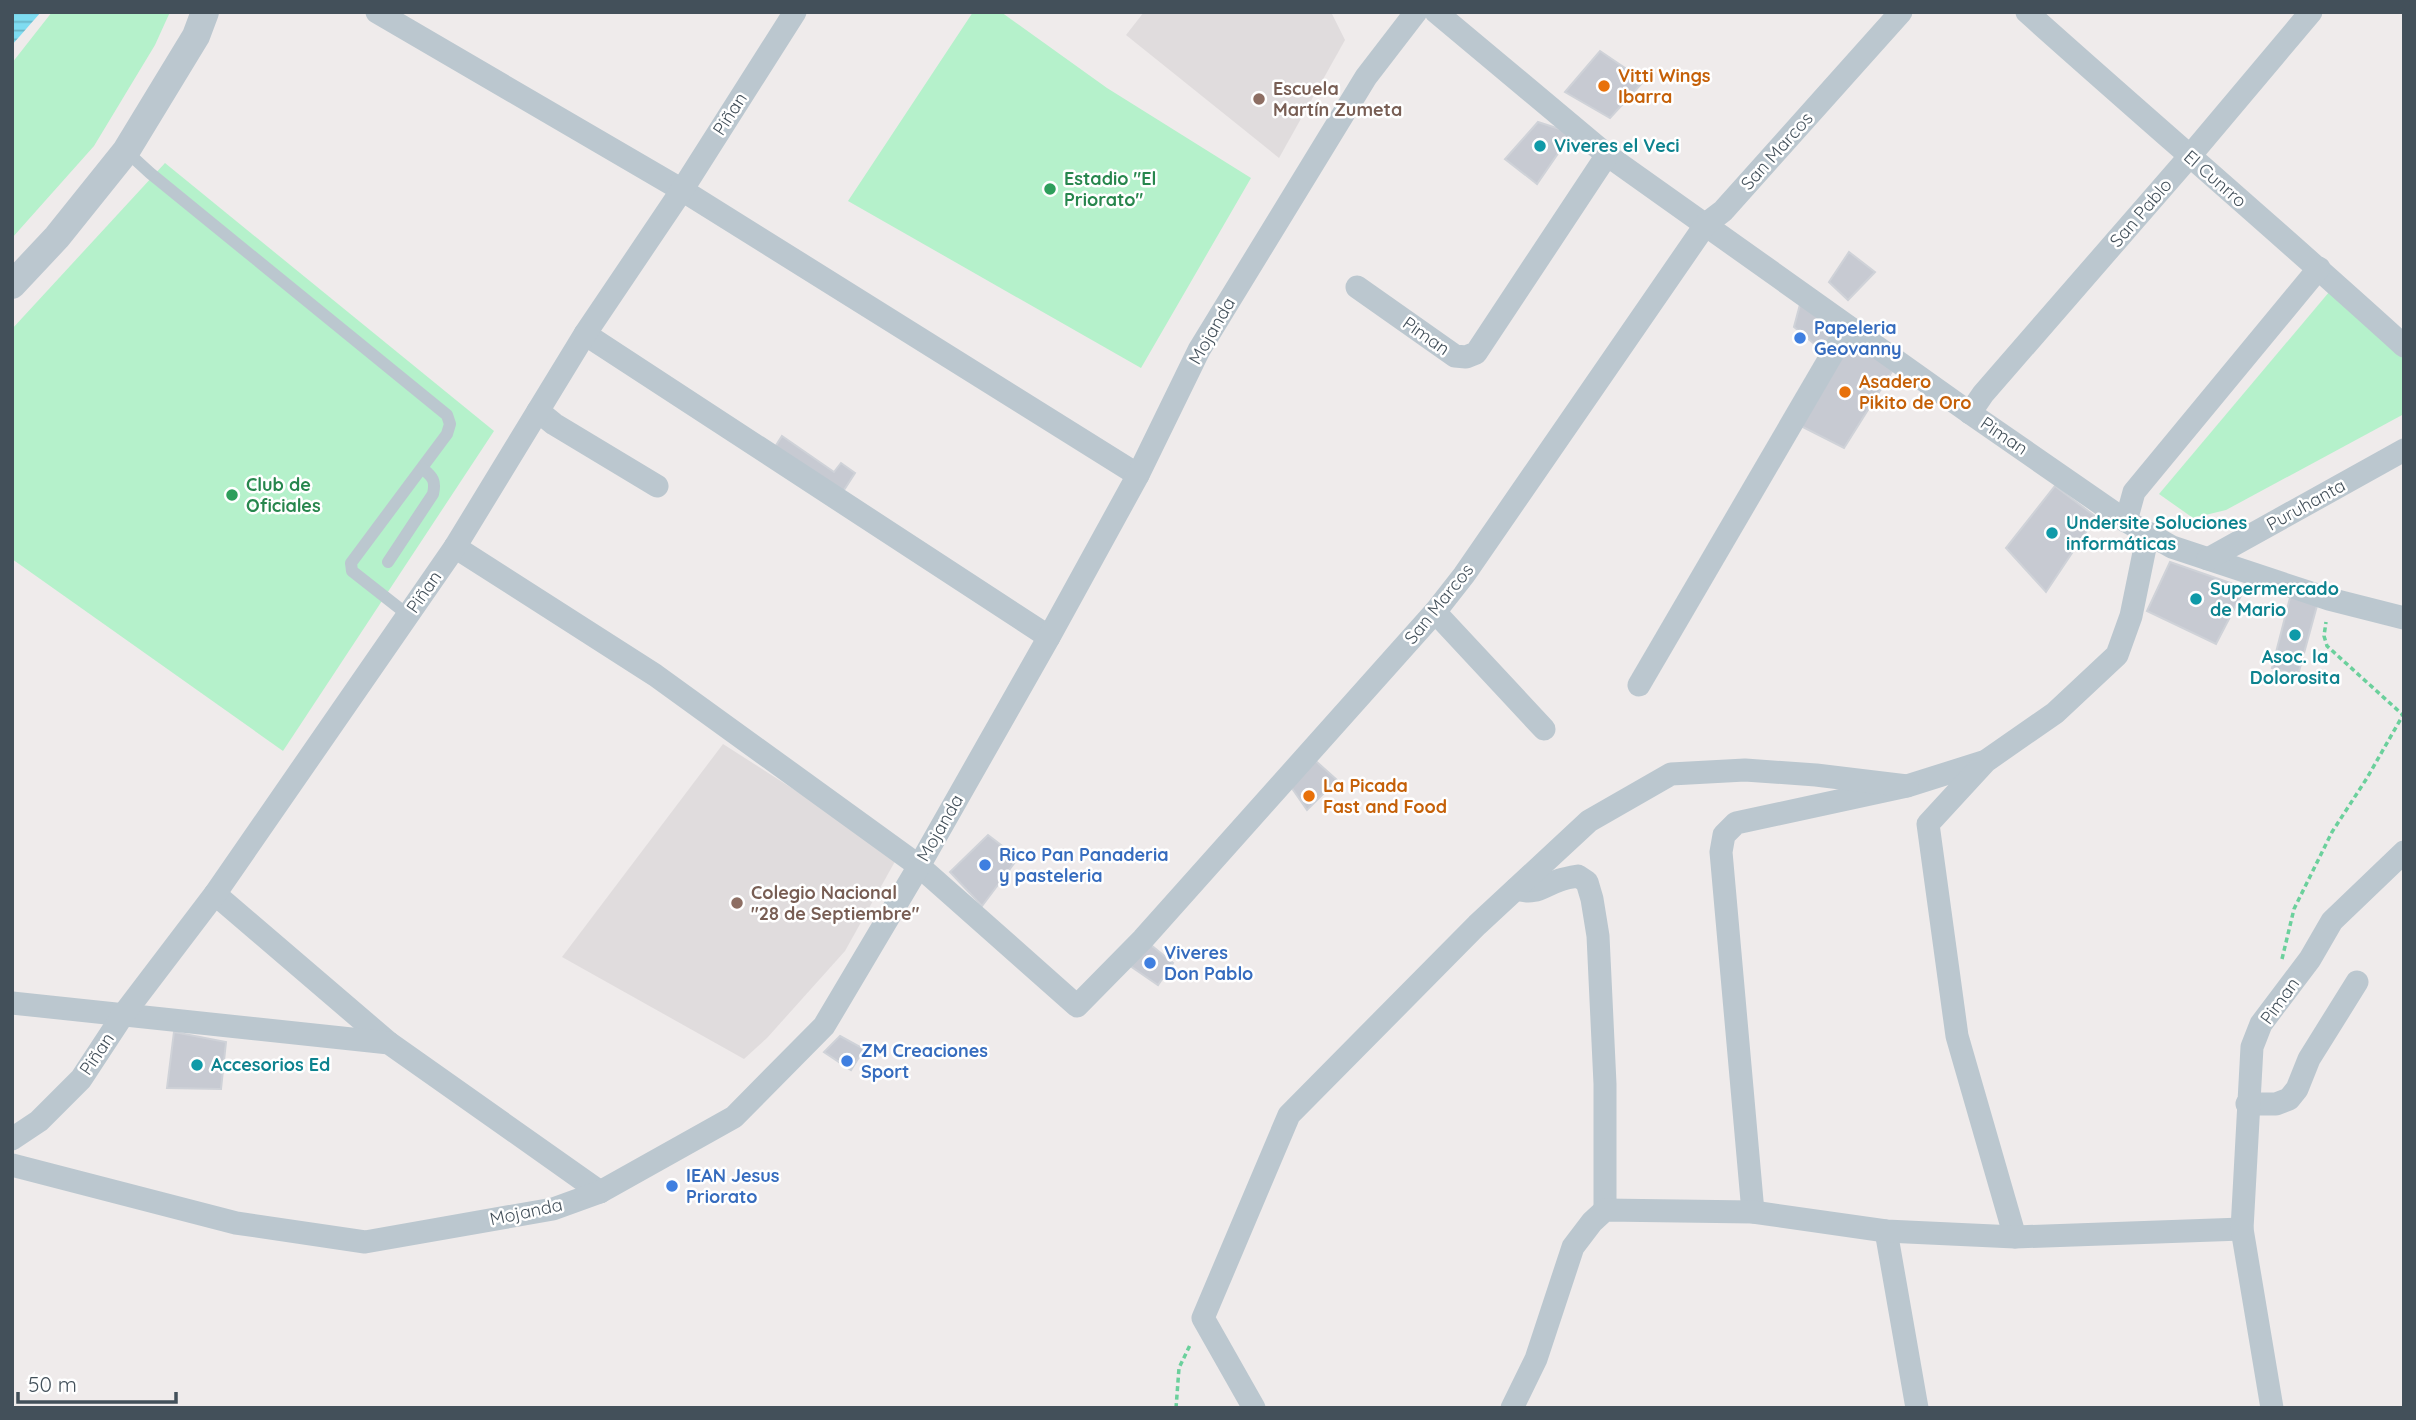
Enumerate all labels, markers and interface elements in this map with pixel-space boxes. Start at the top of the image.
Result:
place label: Vitti Wings Ibarra [1618,64,1711,108]
place label: Escuela Martín Zumeta [1273,77,1402,121]
marker: Vitti Wings Ibarra [1596,78,1612,94]
street label: Piñan [707,88,752,139]
marker: Escuela Martín Zumeta [1251,91,1267,107]
street label: San Marcos [1736,107,1818,195]
place label: Viveres el Veci [1554,134,1679,157]
marker: Viveres el Veci [1532,138,1548,154]
street label: El Cunrro [2179,145,2252,212]
place label: Estadio "El Priorato" [1064,167,1156,211]
street label: San Pablo [2105,174,2177,252]
marker: Estadio "El Priorato" [1042,181,1058,197]
street label: Mojanda [1183,293,1240,368]
street label: Piman [1398,311,1454,360]
place label: Papeleria Geovanny [1814,316,1902,360]
marker: Papeleria Geovanny [1792,330,1808,346]
place label: Asadero Pikito de Oro [1859,370,1971,414]
marker: Asadero Pikito de Oro [1837,384,1853,400]
street label: Piman [1976,411,2032,460]
place label: Club de Oficiales [246,473,321,517]
street label: Puruhanta [2262,474,2349,536]
marker: Club de Oficiales [224,487,240,503]
place label: Undersite Soluciones informáticas [2066,511,2248,555]
marker: Undersite Soluciones informáticas [2044,525,2060,541]
street label: San Marcos [1399,559,1478,649]
street label: Piñan [401,566,446,617]
place label: Supermercado de Mario [2210,577,2339,621]
marker: Supermercado de Mario [2188,591,2204,607]
marker: Asoc. la Dolorosita [2287,627,2303,643]
place label: Asoc. la Dolorosita [2250,645,2340,689]
place label: La Picada Fast and Food [1323,774,1447,818]
marker: La Picada Fast and Food [1301,788,1317,804]
street label: Mojanda [911,790,968,865]
place label: Rico Pan Panaderia y pasteleria [999,843,1168,887]
marker: Rico Pan Panaderia y pasteleria [977,857,993,873]
place label: Colegio Nacional "28 de Septiembre" [751,881,920,925]
marker: Colegio Nacional "28 de Septiembre" [729,895,745,911]
place label: Viveres Don Pablo [1164,941,1253,985]
marker: Viveres Don Pablo [1142,955,1158,971]
street label: Piman [2255,973,2304,1029]
street label: Piñan [74,1028,119,1079]
place label: ZM Creaciones Sport [861,1039,988,1083]
place label: Accesorios Ed [211,1053,330,1076]
marker: ZM Creaciones Sport [839,1053,855,1069]
marker: Accesorios Ed [189,1057,205,1073]
place label: IEAN Jesus Priorato [686,1164,780,1208]
marker: IEAN Jesus Priorato [664,1178,680,1194]
street label: Mojanda [487,1193,564,1230]
scale bar [18,1360,175,1404]
text: 50 m [28,1371,77,1397]

